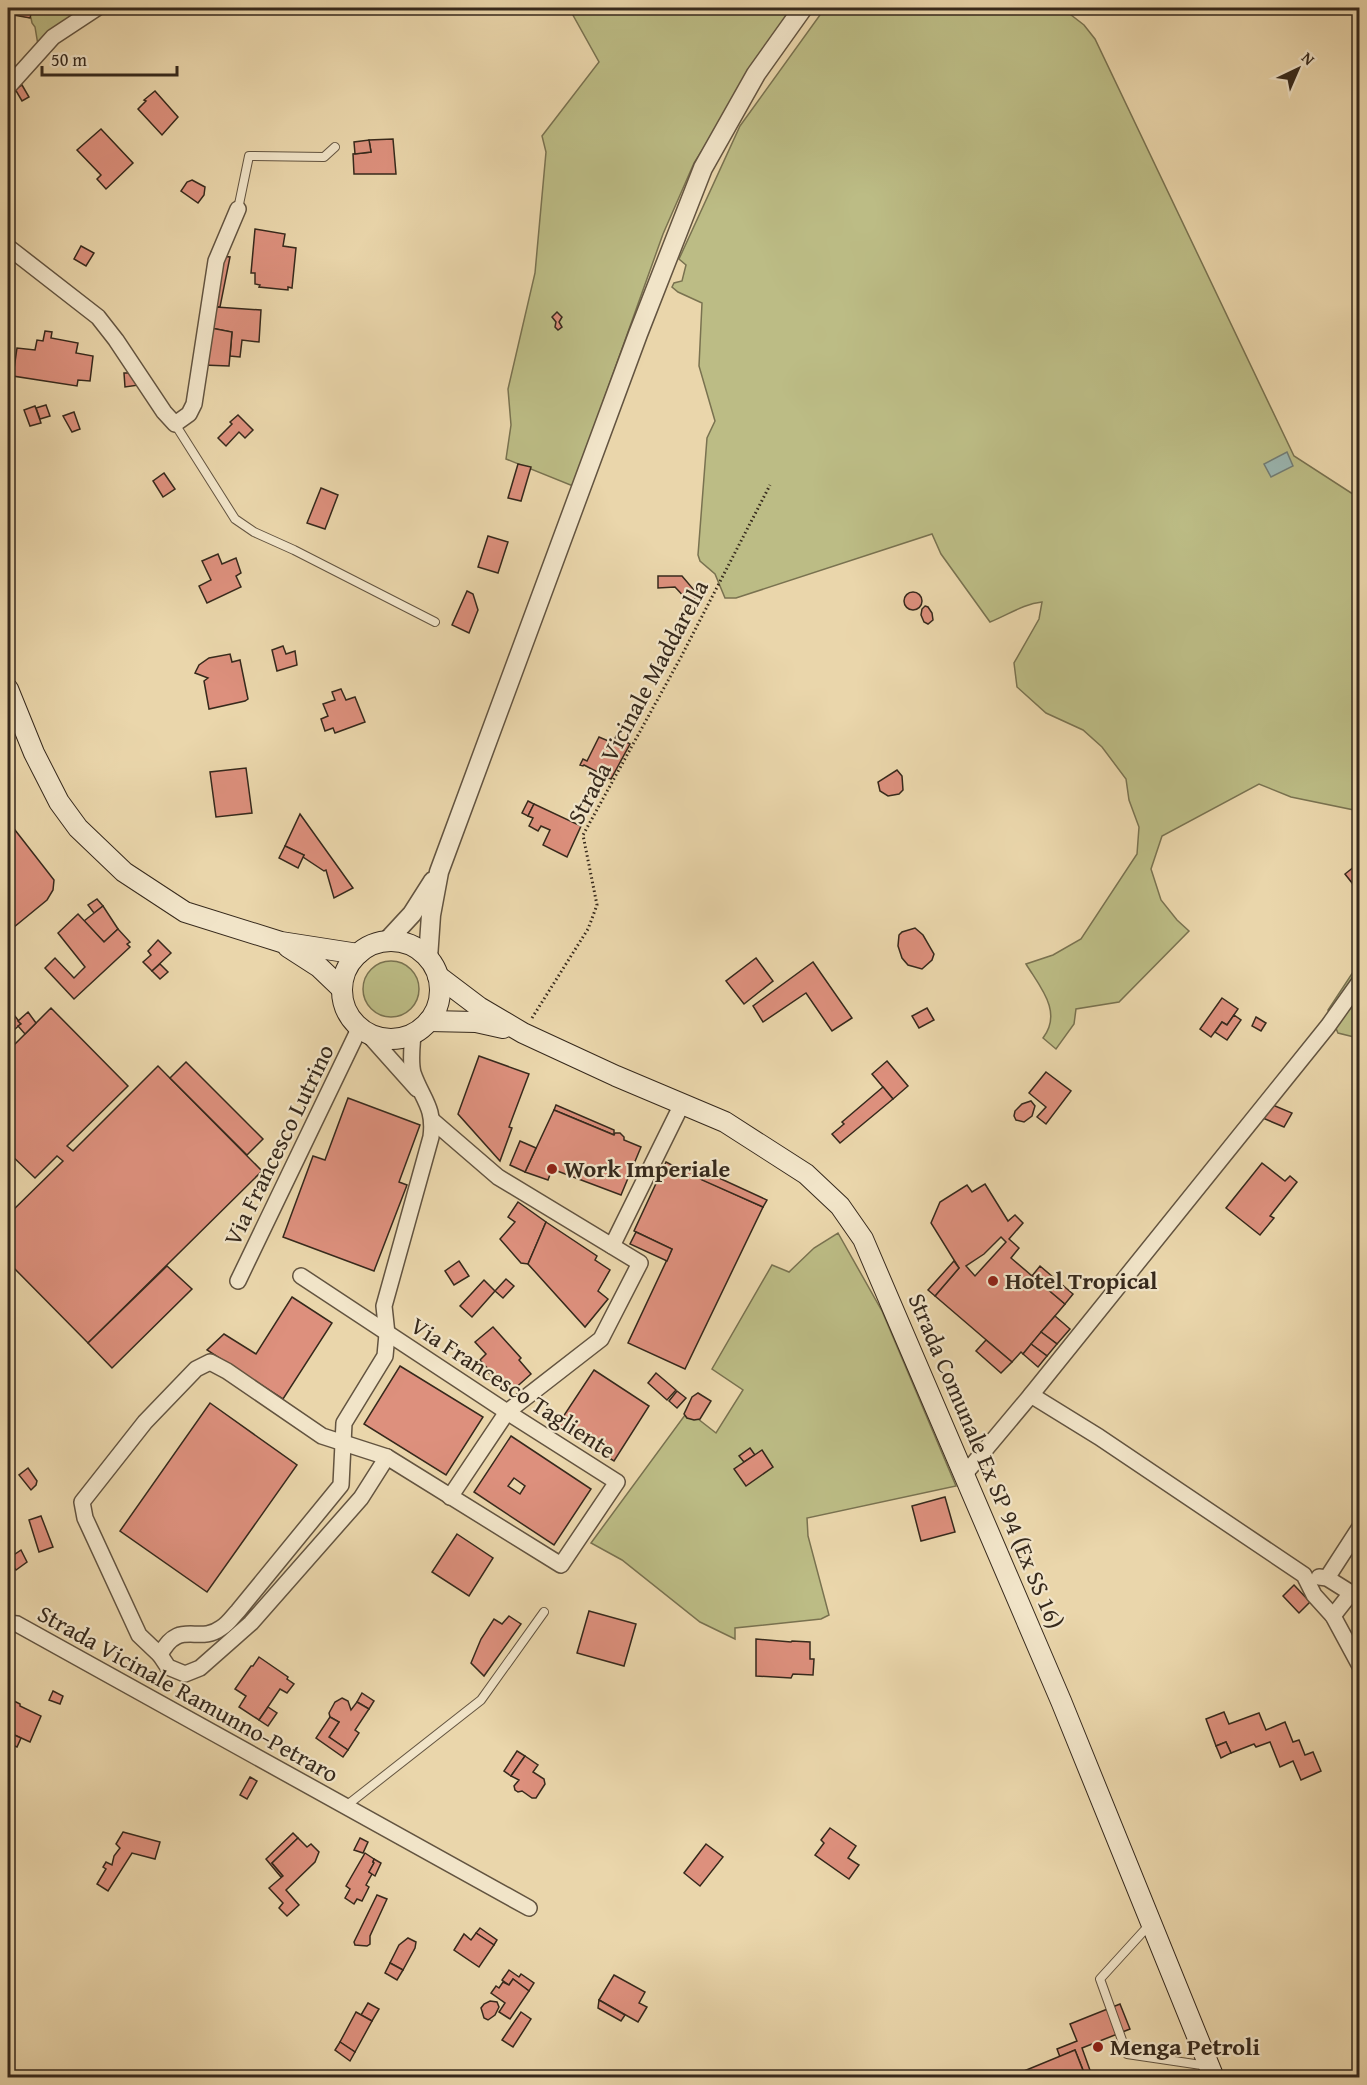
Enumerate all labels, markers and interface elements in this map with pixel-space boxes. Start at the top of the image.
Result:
scale bar [42,39,177,77]
north arrow [1268,39,1328,99]
text: 50 m [51,46,87,73]
text: N [1296,46,1321,71]
street label: Strada Vicinale Maddarella [558,573,717,830]
street label: Via Francesco Lutrino [215,1038,343,1251]
place label: Work Imperiale [564,1151,731,1186]
marker: Work Imperiale [545,1162,559,1176]
place label: Hotel Tropical [1005,1263,1158,1298]
marker: Hotel Tropical [986,1274,1000,1288]
street label: Strada Comunale Ex SP 94 (Ex SS 16) [900,1288,1073,1634]
street label: Via Francesco Tagliente [404,1308,623,1467]
street label: Strada Vicinale Ramunno-Petraro [31,1596,345,1791]
place label: Menga Petroli [1110,2029,1260,2064]
marker: Menga Petroli [1091,2040,1105,2054]

